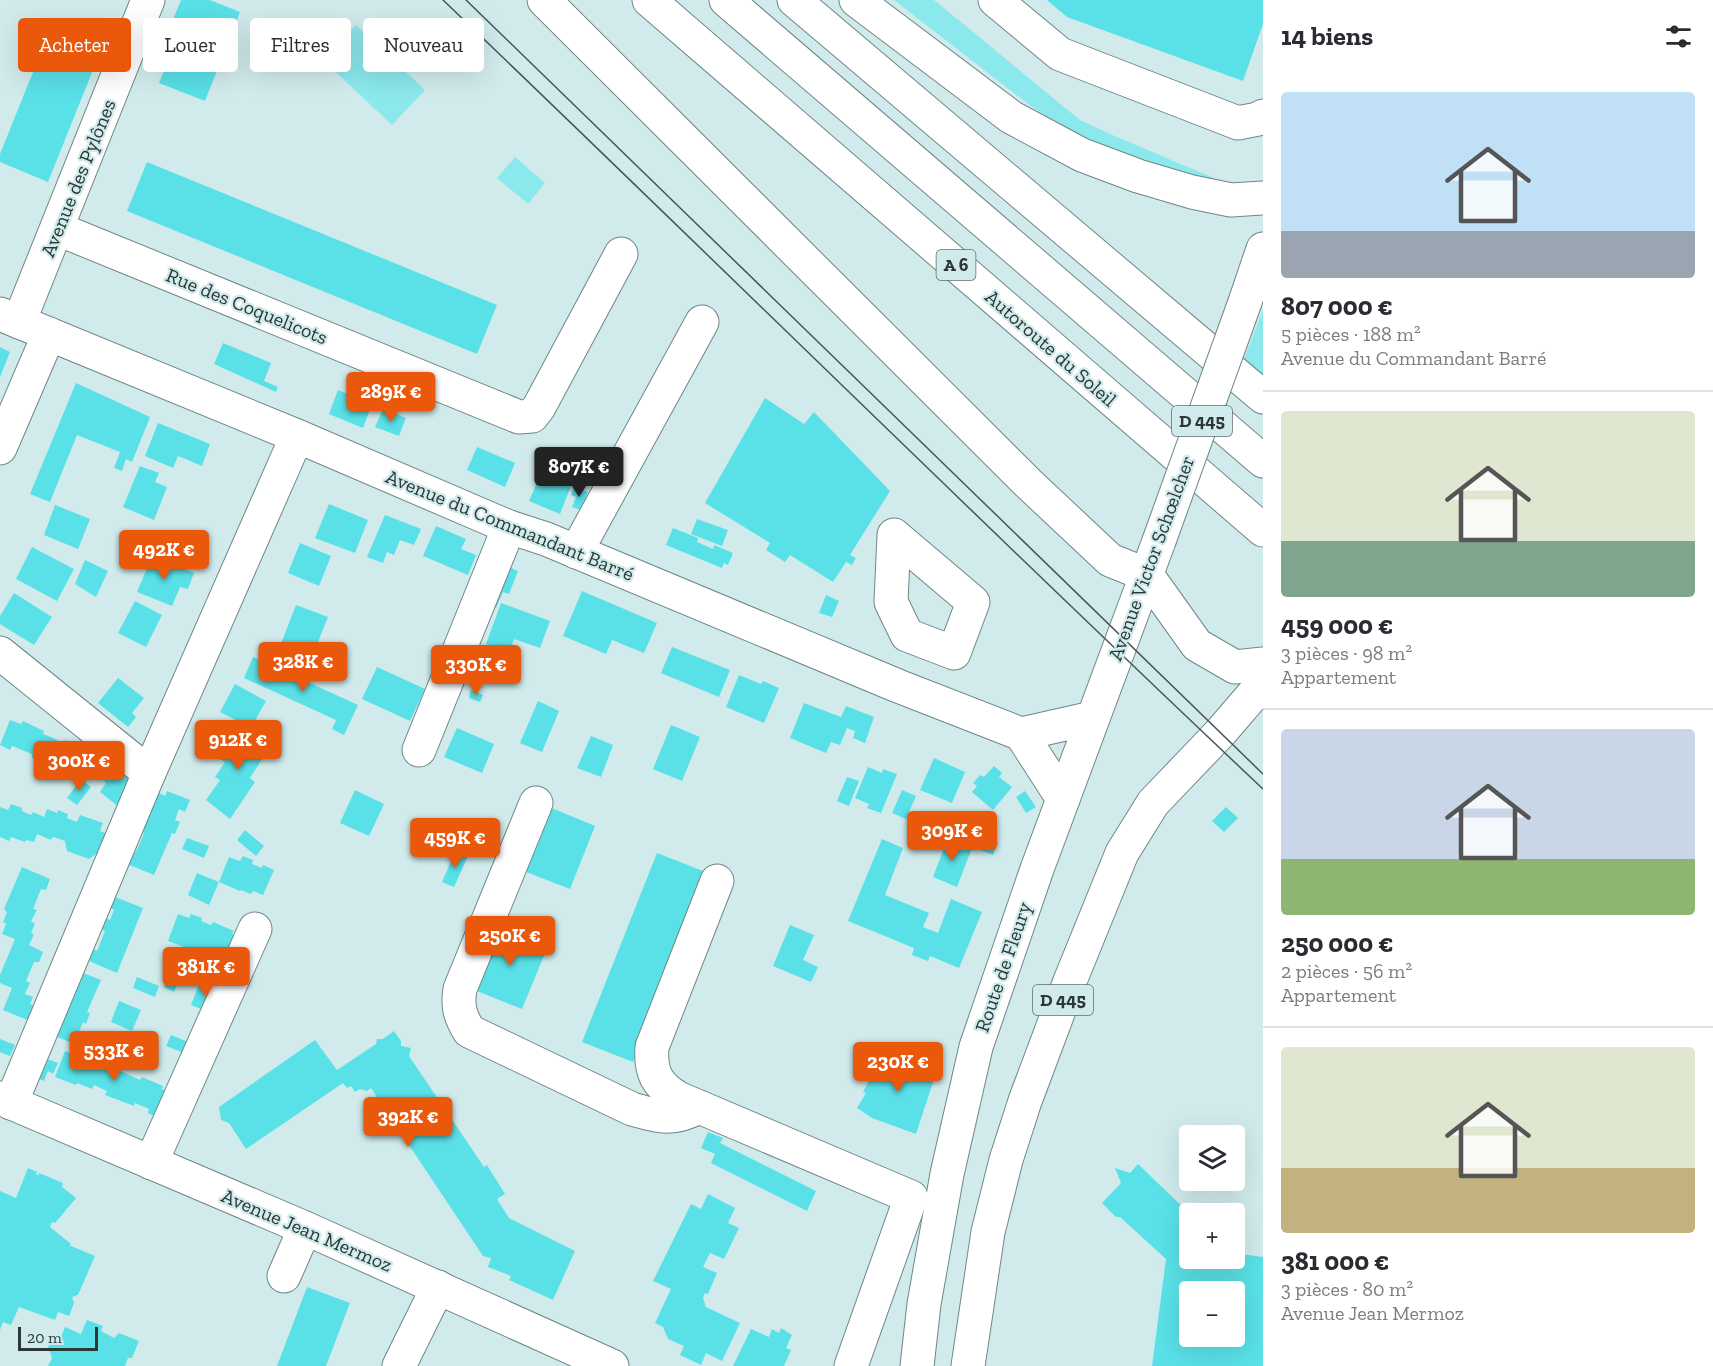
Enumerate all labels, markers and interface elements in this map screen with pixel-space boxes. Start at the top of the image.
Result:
chip: Acheter [18,18,131,72]
chip: Louer [143,18,238,72]
chip: Filtres [250,18,351,72]
chip: Nouveau [363,18,484,72]
text: 14 biens [1281,20,1373,52]
icon: filters [1662,20,1695,53]
street label: Avenue des Pylônes [35,96,121,260]
icon: home [1434,131,1542,239]
road number: A 6 [936,250,976,280]
street label: Rue des Coquelicots [163,263,331,349]
street label: Autoroute du Soleil [980,284,1122,412]
text: 807 000 € [1281,290,1393,322]
text: 5 pièces · 188 m² [1281,322,1421,346]
text: Avenue du Commandant Barré [1281,346,1546,370]
pin: 289K € [342,372,440,423]
text: 289K € [360,379,422,403]
road number: D 445 [1172,406,1232,436]
pin: 807K € [530,447,628,498]
icon: home [1434,450,1542,558]
street label: Avenue Victor Schœlcher [1103,452,1199,664]
text: 807K € [548,454,610,478]
street label: Avenue du Commandant Barré [382,464,638,586]
pin: 492K € [115,530,213,581]
text: 492K € [133,537,195,561]
text: 459 000 € [1281,609,1393,641]
text: 3 pièces · 98 m² [1281,641,1412,665]
pin: 328K € [254,642,352,693]
pin: 330K € [427,645,525,696]
text: 328K € [272,649,334,673]
text: 330K € [445,652,507,676]
text: Appartement [1281,665,1396,689]
pin: 912K € [189,720,287,771]
text: 912K € [209,727,267,751]
pin: 300K € [30,741,128,792]
text: 300K € [48,748,110,772]
icon: home [1434,768,1542,876]
pin: 309K € [903,811,1001,862]
pin: 459K € [406,818,504,869]
text: 309K € [921,818,983,842]
text: 459K € [424,825,486,849]
street label: Route de Fleury [970,898,1037,1035]
pin: 250K € [461,916,559,967]
text: 250K € [479,923,541,947]
text: 250 000 € [1281,927,1394,959]
pin: 381K € [157,947,255,998]
text: 381K € [177,954,235,978]
text: 2 pièces · 56 m² [1281,959,1412,983]
text: Appartement [1281,983,1396,1007]
road number: D 445 [1033,985,1093,1015]
pin: 533K € [65,1031,163,1082]
text: 533K € [84,1038,144,1062]
pin: 230K € [849,1042,947,1093]
text: 230K € [867,1049,929,1073]
icon: home [1434,1086,1542,1194]
pin: 392K € [359,1097,457,1148]
text: 392K € [377,1104,439,1128]
map controls [1179,1125,1245,1347]
button: layers [1179,1125,1245,1191]
street label: Avenue Jean Mermoz [218,1183,396,1277]
button: + [1179,1203,1245,1269]
text: 381 000 € [1281,1245,1389,1277]
text: 3 pièces · 80 m² [1281,1277,1413,1301]
button: − [1179,1281,1245,1347]
text: Avenue Jean Mermoz [1281,1301,1464,1325]
scale bar [18,1324,98,1352]
text: 20 m [27,1328,62,1347]

